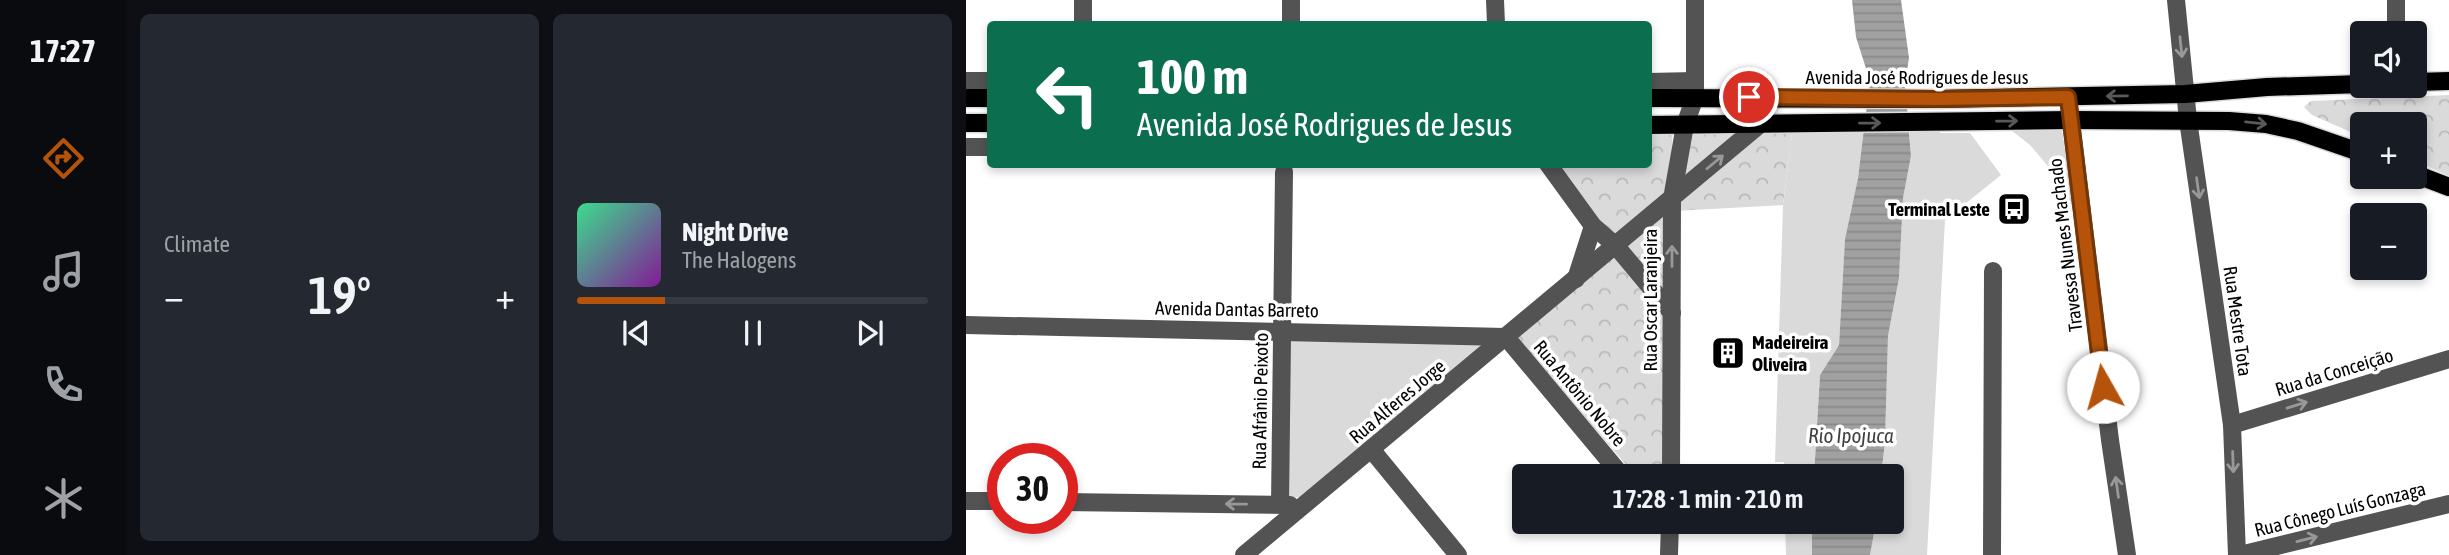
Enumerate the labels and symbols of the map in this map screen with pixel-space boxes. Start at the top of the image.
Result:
one-way arrow [2174,35,2187,58]
street label: Avenida José Rodrigues de Jesus [1806,66,2029,88]
pin [1719,67,1779,127]
one-way arrow [2106,89,2129,102]
one-way arrow [1995,114,2018,128]
one-way arrow [1858,116,1881,130]
one-way arrow [2244,117,2267,130]
one-way arrow [1706,154,1724,170]
street label: Travessa Nunes Machado [2043,157,2087,333]
one-way arrow [2192,176,2205,199]
bus stop icon: Terminal Leste [1995,190,2033,228]
place label: Terminal Leste [1888,198,1990,220]
street label: Rua Oscar Laranjeira [1639,229,1661,371]
one-way arrow [1665,245,1679,268]
street label: Rua Mestre Tota [2219,265,2257,377]
street label: Avenida Dantas Barreto [1155,297,1319,321]
place label: Madeireira Oliveira [1752,331,1828,375]
street label: Rua Afrânio Peixoto [1248,332,1272,469]
building icon: Madeireira Oliveira [1709,334,1747,372]
street label: Rua Antônio Nobre [1529,336,1631,450]
street label: Rua da Conceição [2272,344,2396,400]
position arrow [2066,350,2140,424]
street label: Rua Alferes Jorge [1345,355,1449,447]
one-way arrow [2286,398,2308,411]
water label: Rio Ipojuca [1808,423,1894,447]
speed limit sign: 30 [987,443,1078,534]
one-way arrow [2227,450,2240,473]
one-way arrow [2110,477,2123,499]
street label: Rua Cônego Luís Gonzaga [2252,477,2428,541]
one-way arrow [1225,497,1248,511]
one-way arrow [2295,532,2317,545]

